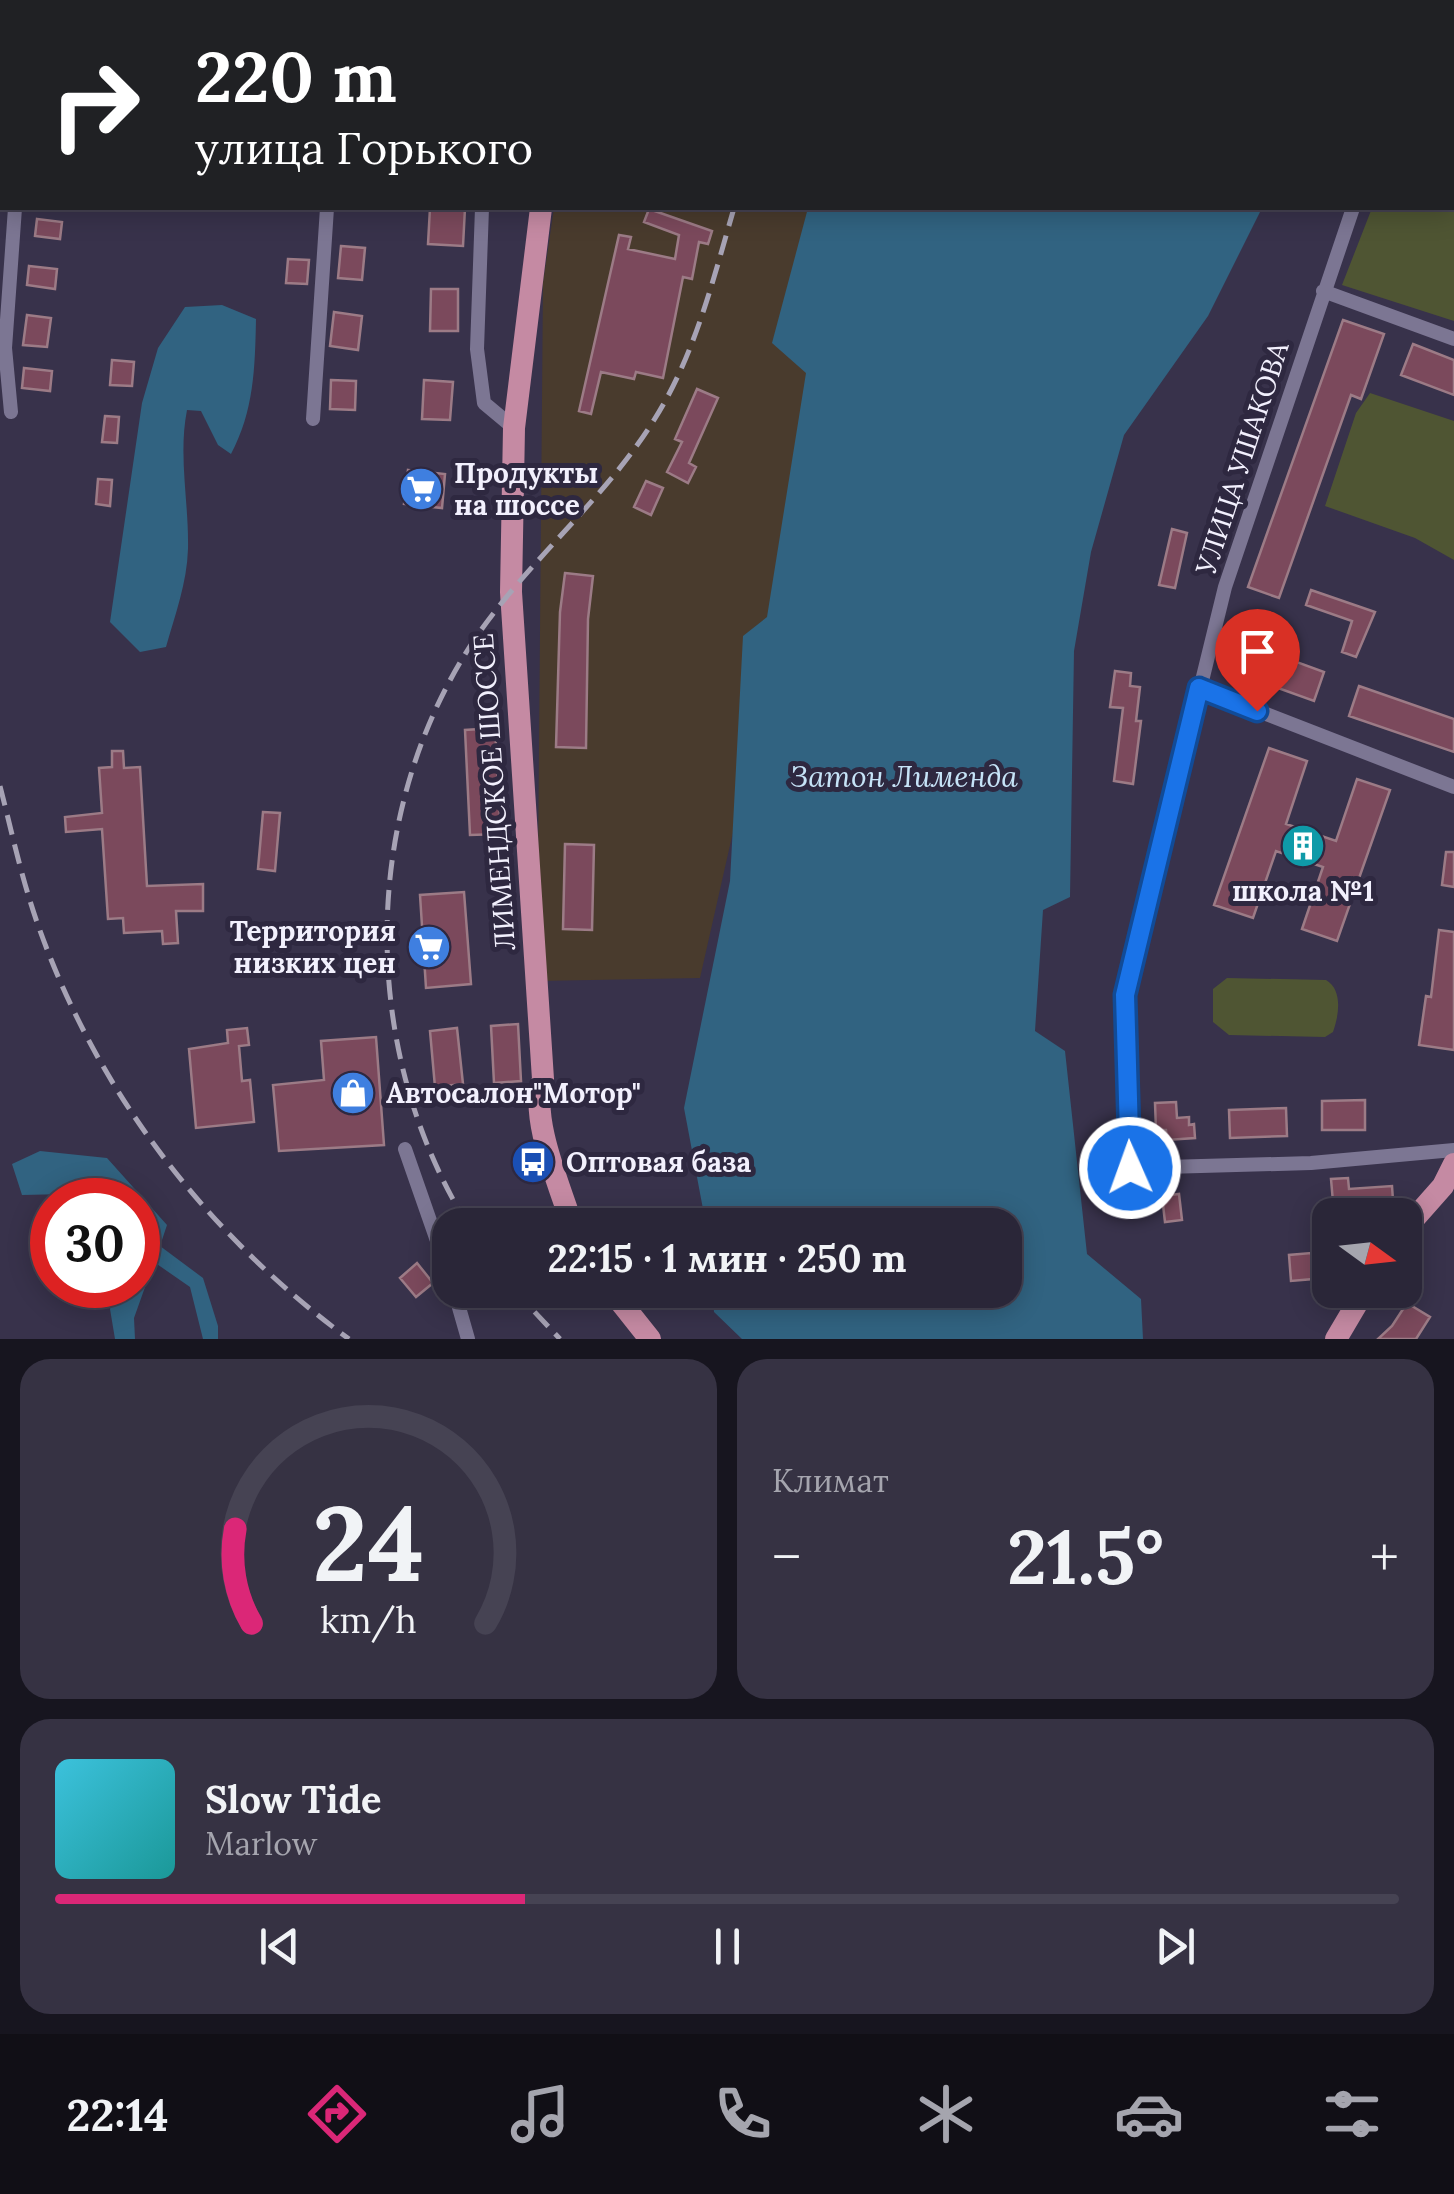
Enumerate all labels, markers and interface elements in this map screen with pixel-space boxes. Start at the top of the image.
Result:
text: 220 m [195,32,397,121]
icon: right [30,40,160,170]
text: улица Горького [195,119,533,176]
street label: УЛИЦА УШАКОВА [1187,337,1297,580]
place label: Продукты на шоссе [454,455,598,523]
supermarket icon: Продукты на шоссе [398,466,444,512]
pin [1215,609,1300,712]
icon: arrive [1230,624,1285,679]
street label: ЛИМЕНДСКОЕ ШОССЕ [465,632,523,952]
water label: Затон Лименда [790,757,1018,795]
building icon: школа №1 [1280,823,1326,869]
place label: школа №1 [1232,873,1374,909]
place label: Территория низких цен [230,913,396,981]
supermarket icon: Территория низких цен [406,924,452,970]
shop icon: Автосалон"Мотор" [330,1070,376,1116]
place label: Автосалон"Мотор" [386,1075,641,1111]
position arrow [1078,1116,1182,1220]
bus stop icon: Оптовая база [510,1139,556,1185]
place label: Оптовая база [566,1144,752,1180]
speed limit sign: 30 [30,1178,160,1308]
north arrow [1312,1198,1422,1308]
map controls [1312,1198,1422,1308]
text: 22:15 · 1 мин · 250 m [547,1234,907,1282]
text: Климат [772,1460,889,1501]
text: 24 [312,1476,425,1609]
text: 21.5° [1007,1509,1164,1605]
text: − [772,1522,801,1592]
text: + [1370,1522,1399,1592]
text: km/h [320,1597,417,1643]
text: Slow Tide [205,1775,382,1823]
text: Marlow [205,1823,317,1864]
icon: previous [252,1919,307,1974]
icon: pause [700,1919,755,1974]
icon: next [1148,1919,1203,1974]
icon: directions [302,2079,372,2149]
icon: music [505,2079,575,2149]
icon: phone [708,2079,778,2149]
icon: climate [911,2079,981,2149]
icon: car [1114,2079,1184,2149]
icon: filters [1317,2079,1387,2149]
text: 22:14 [67,2086,169,2143]

